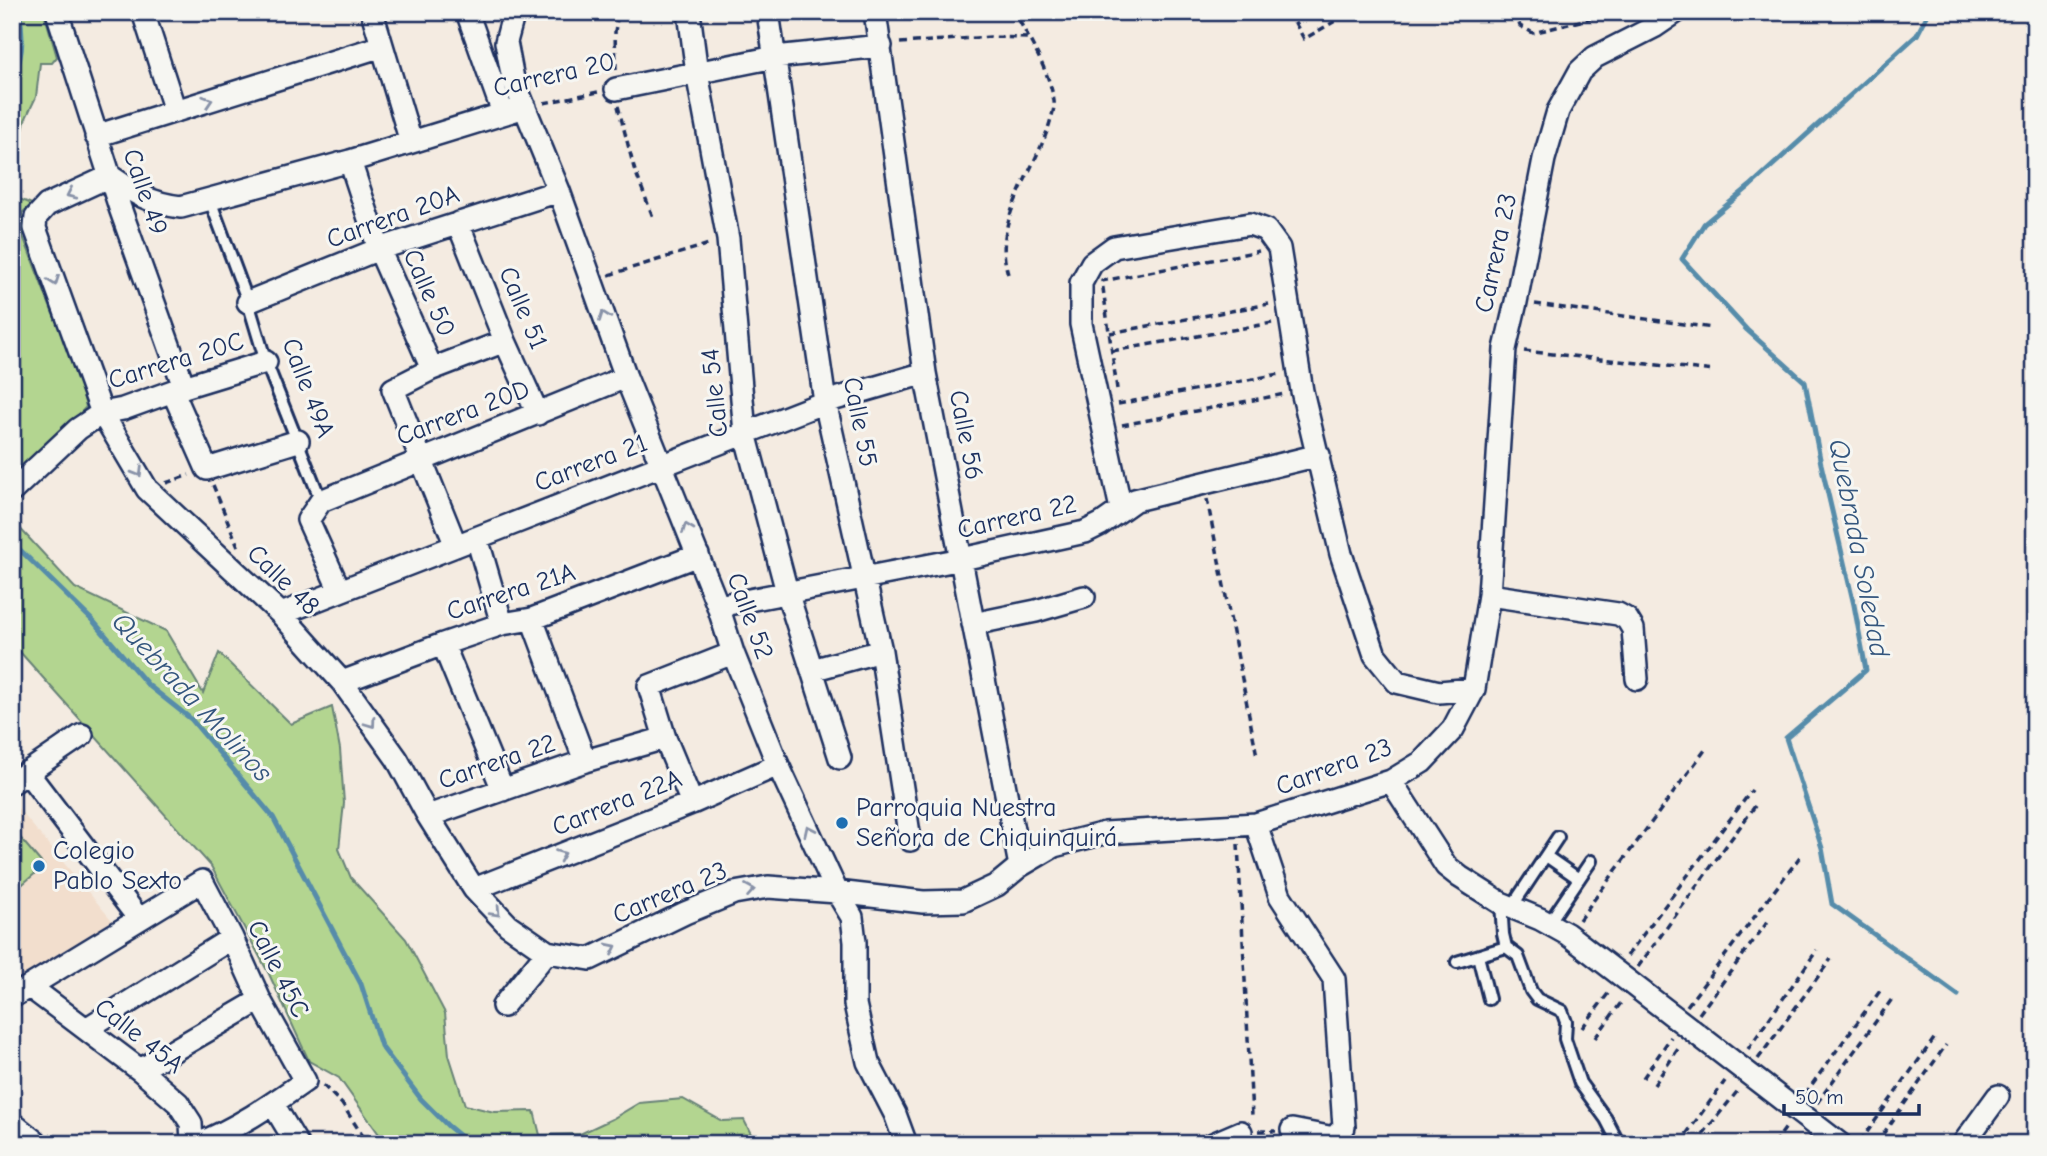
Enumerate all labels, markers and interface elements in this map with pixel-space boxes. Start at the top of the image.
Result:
street label: Carrera 20 [490,46,618,104]
one-way arrow [201,95,213,109]
street label: Calle 49 [116,145,174,239]
street label: Carrera 20A [323,179,463,255]
one-way arrow [66,186,78,200]
street label: Carrera 23 [1469,191,1523,315]
street label: Calle 50 [397,245,461,341]
street label: Calle 51 [492,262,554,354]
one-way arrow [46,275,60,287]
one-way arrow [599,311,613,323]
street label: Carrera 20C [105,326,247,396]
street label: Calle 49A [275,334,341,442]
street label: Calle 54 [695,347,735,439]
street label: Carrera 20D [392,374,534,452]
street label: Calle 55 [837,375,883,469]
street label: Calle 56 [943,388,989,482]
street label: Carrera 21 [530,428,652,498]
water label: Quebrada Soledad [1822,436,1896,661]
one-way arrow [129,464,142,477]
street label: Carrera 22 [954,489,1080,545]
one-way arrow [682,523,696,535]
street label: Calle 48 [241,538,325,622]
street label: Carrera 21A [443,557,579,627]
street label: Calle 52 [720,569,780,663]
water label: Quebrada Molinos [105,606,279,789]
one-way arrow [363,715,375,728]
street label: Carrera 22 [435,728,559,796]
street label: Carrera 23 [1272,732,1396,802]
street label: Carrera 22A [548,763,686,843]
place label: Parroquia Nuestra Señora de Chiquinquirá [856,793,1117,853]
marker: Parroquia Nuestra Señora de Chiquinquirá [834,815,850,831]
one-way arrow [803,825,817,837]
place label: Colegio Pablo Sexto [53,836,182,896]
one-way arrow [554,850,566,864]
street label: Carrera 23 [608,856,732,930]
marker: Colegio Pablo Sexto [31,858,47,874]
one-way arrow [744,883,755,898]
one-way arrow [488,904,500,917]
street label: Calle 45C [241,915,315,1023]
one-way arrow [605,942,617,956]
street label: Calle 45A [89,992,189,1080]
scale bar [1784,1072,1919,1116]
text: 50 m [1795,1085,1844,1109]

